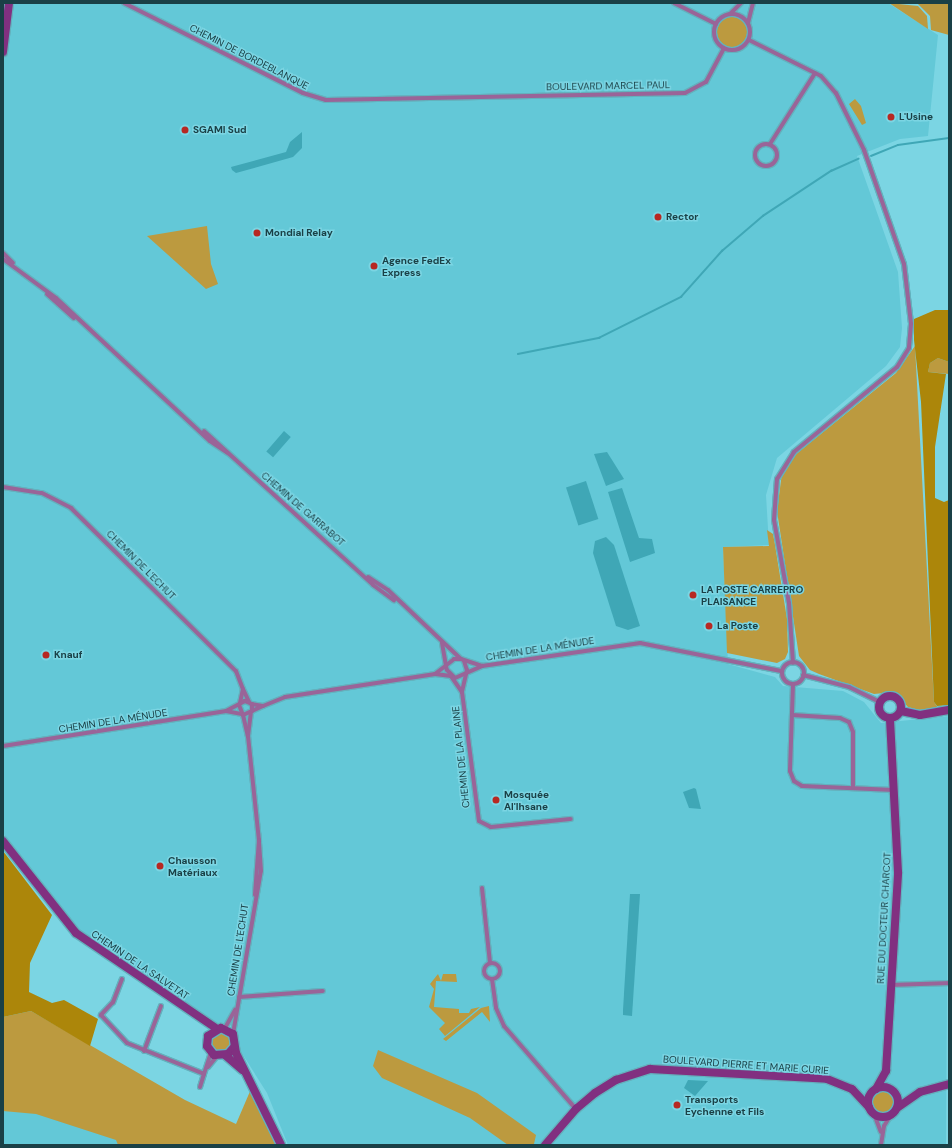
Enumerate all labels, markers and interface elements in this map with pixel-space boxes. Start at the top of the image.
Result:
street label: CHEMIN DE BORDEBLANQUE [187,22,311,92]
street label: BOULEVARD MARCEL PAUL [546,79,670,93]
place label: L'Usine [899,111,933,123]
marker: L'Usine [886,112,896,122]
place label: SGAMI Sud [193,124,247,136]
marker: SGAMI Sud [180,125,190,135]
place label: Rector [666,211,698,223]
marker: Rector [653,212,663,222]
place label: Mondial Relay [265,227,333,239]
marker: Mondial Relay [252,228,262,238]
place label: Agence FedEx Express [382,254,451,278]
marker: Agence FedEx Express [369,261,379,271]
street label: CHEMIN DE GARRABOT [259,469,347,549]
street label: CHEMIN DE L'ECHUT [104,528,178,602]
place label: LA POSTE CARREPRO PLAISANCE [701,583,803,606]
marker: LA POSTE CARREPRO PLAISANCE [688,590,698,600]
place label: La Poste [717,620,758,632]
marker: La Poste [704,621,714,631]
street label: CHEMIN DE LA MÉNUDE [485,634,595,664]
place label: Knauf [54,649,82,661]
marker: Knauf [41,650,51,660]
street label: CHEMIN DE LA PLAINE [450,705,472,809]
street label: CHEMIN DE LA MÉNUDE [58,706,168,736]
place label: Mosquée Al'Ihsane [504,788,549,812]
marker: Mosquée Al'Ihsane [491,795,501,805]
street label: RUE DU DOCTEUR CHARCOT [875,852,893,984]
place label: Chausson Matériaux [168,854,217,878]
marker: Chausson Matériaux [155,861,165,871]
street label: CHEMIN DE L'ECHUT [225,903,251,997]
street label: CHEMIN DE LA SALVETAT [89,928,191,1002]
street label: BOULEVARD PIERRE ET MARIE CURIE [663,1053,829,1077]
place label: Transports Eychenne et Fils [685,1093,764,1116]
marker: Transports Eychenne et Fils [672,1100,682,1110]

